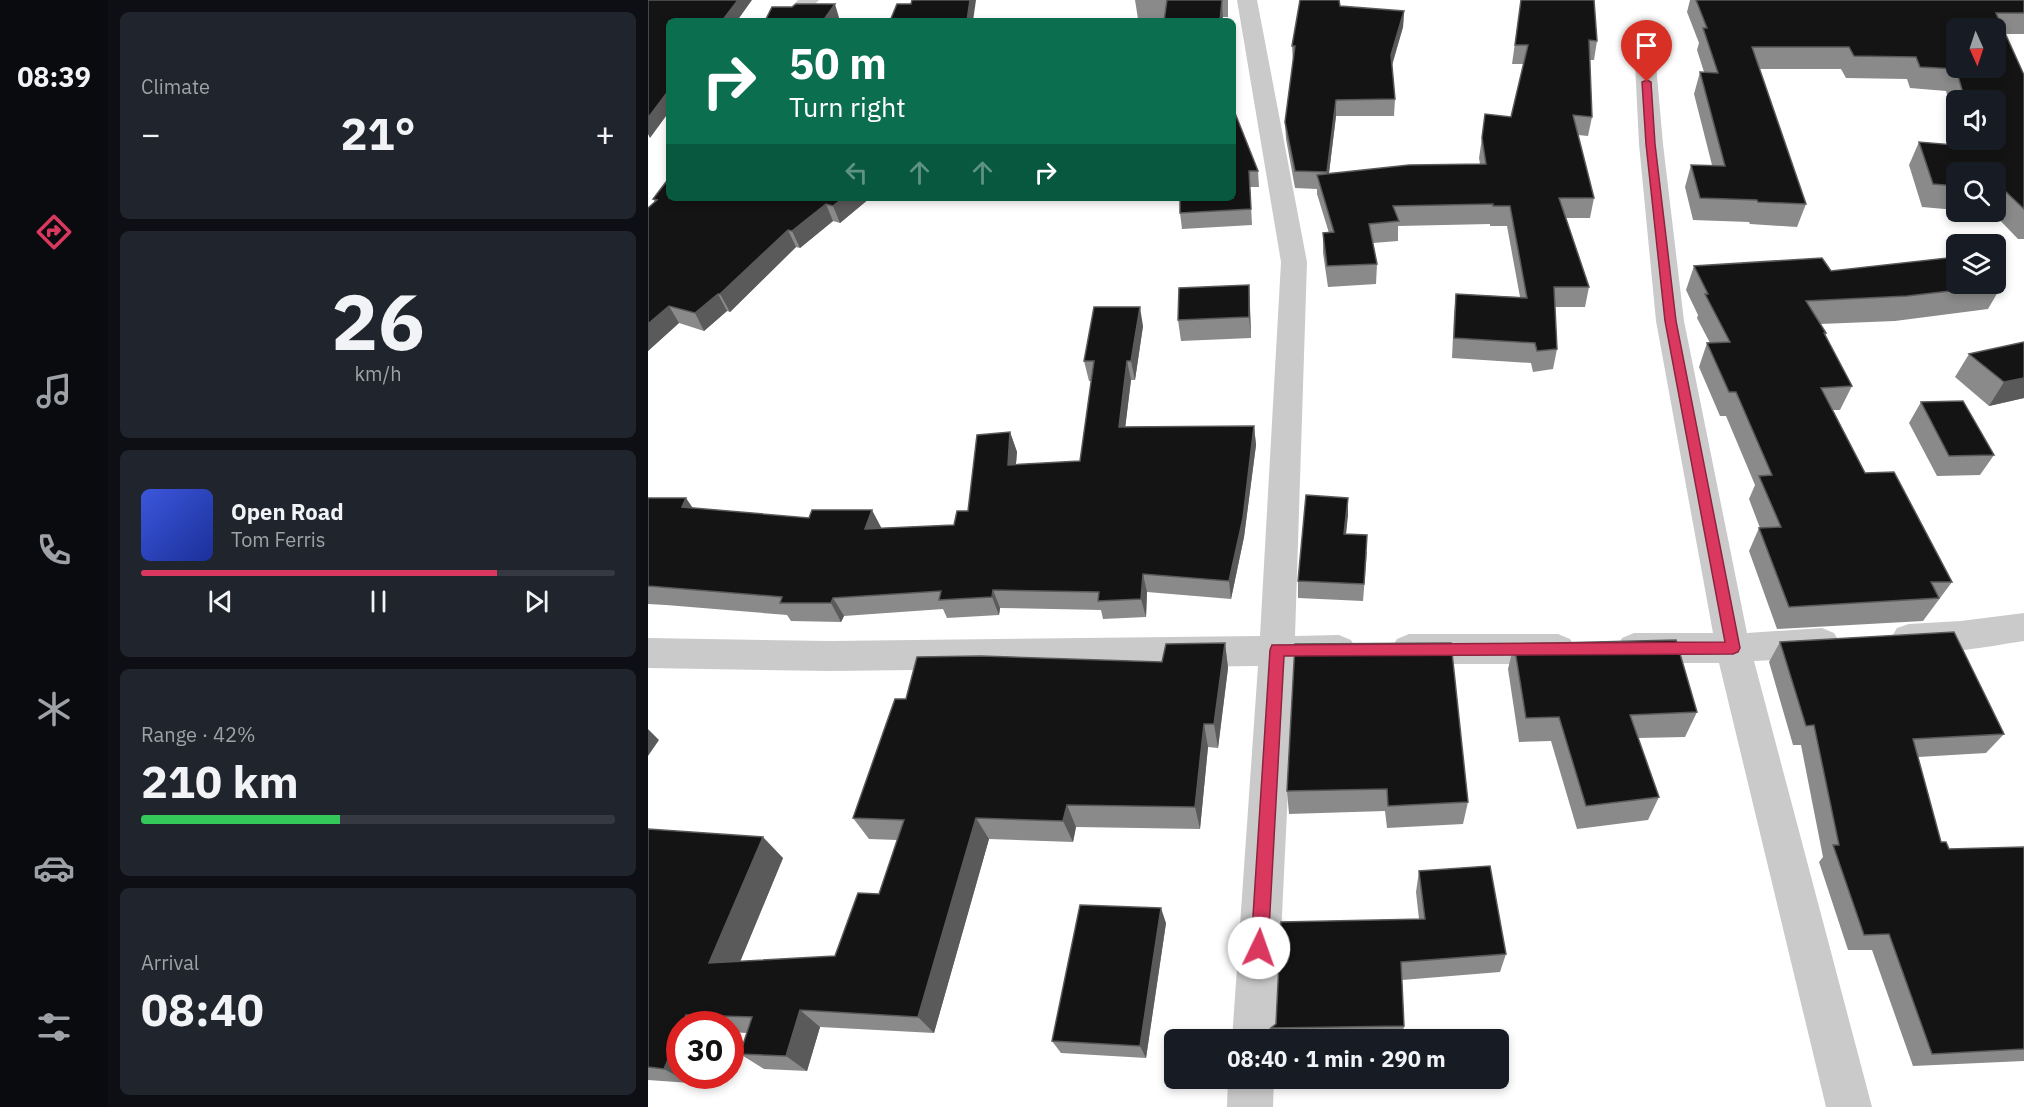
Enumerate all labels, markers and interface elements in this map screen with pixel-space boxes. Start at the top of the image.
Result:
north arrow [1946,18,2006,78]
map controls [1946,18,2006,294]
pin [1621,20,1672,82]
icon: arrive [1630,29,1663,62]
text: 50 m [789,36,887,91]
icon: right [690,42,768,120]
text: 08:39 [17,59,91,94]
text: Climate [141,73,210,100]
text: Turn right [789,89,906,124]
button: sound [1946,90,2006,150]
text: 21° [340,104,416,162]
text: − [141,112,161,155]
text: + [595,112,615,155]
icon: left [840,156,873,189]
icon: ahead [903,156,936,189]
icon: ahead [966,156,999,189]
icon: right [1029,156,1062,189]
button: search [1946,162,2006,222]
icon: directions [33,211,75,253]
button: layers [1946,234,2006,294]
text: 26 [331,270,425,371]
text: km/h [354,360,402,387]
icon: music [33,370,75,412]
text: Open Road [231,497,344,526]
text: Tom Ferris [231,526,326,553]
icon: phone [33,529,75,571]
icon: previous [204,585,237,618]
icon: pause [362,585,395,618]
icon: next [520,585,553,618]
icon: climate [33,688,75,730]
text: Range · 42% [141,721,256,748]
text: 210 km [141,752,299,810]
icon: car [33,847,75,889]
position arrow [1227,916,1291,980]
text: Arrival [141,949,199,976]
text: 08:40 [141,980,264,1038]
icon: filters [33,1006,75,1048]
speed limit sign: 30 [666,1011,744,1089]
text: 08:40 · 1 min · 290 m [1227,1044,1446,1073]

